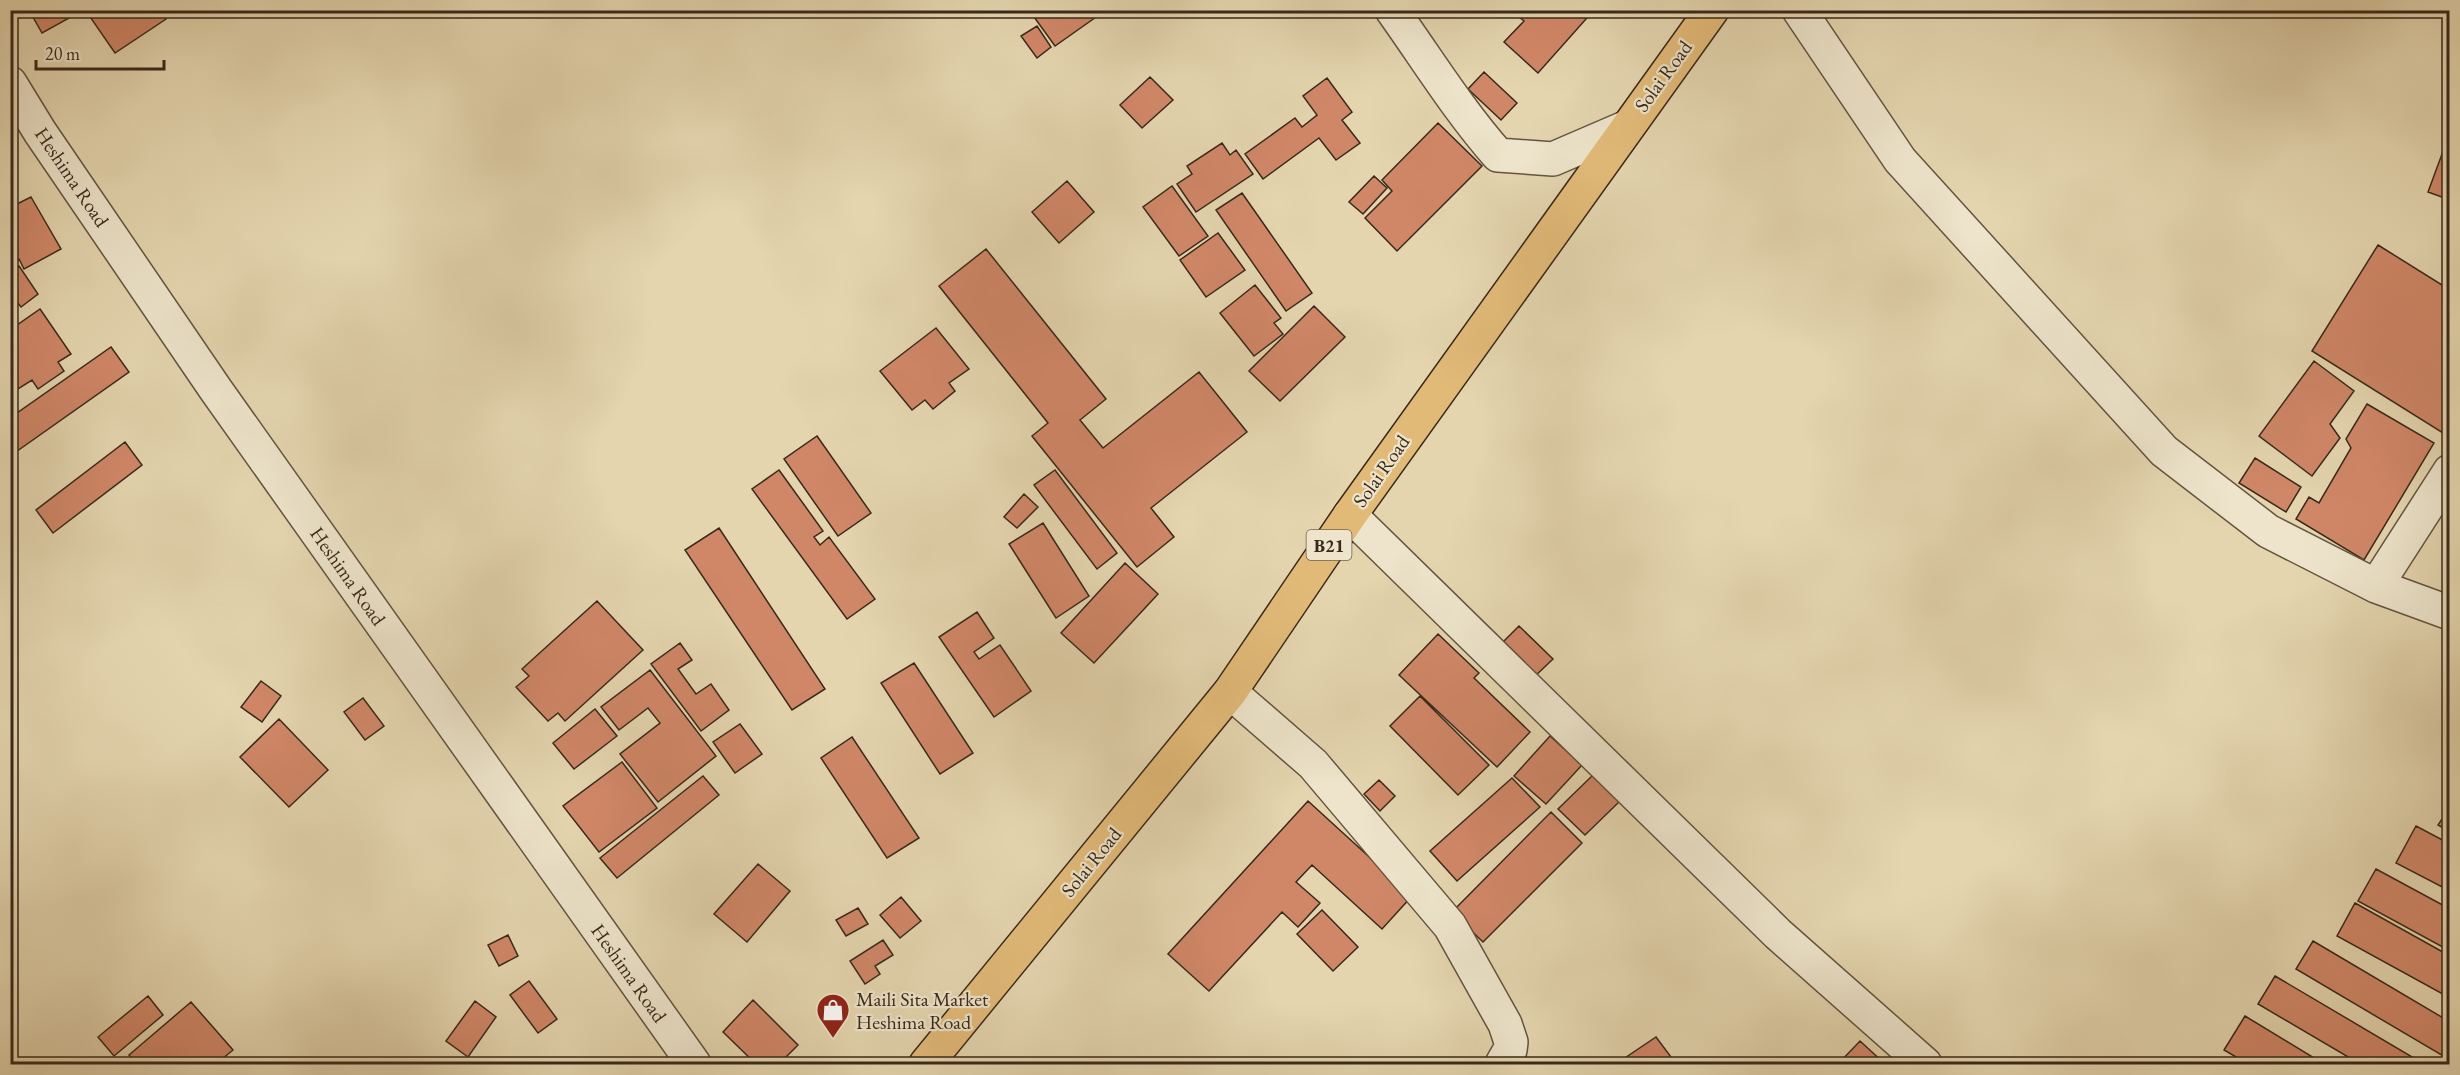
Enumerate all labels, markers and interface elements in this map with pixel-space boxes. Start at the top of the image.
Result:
scale bar [36,33,164,71]
street label: Solai Road [1628,34,1698,117]
text: 20 m [45,42,80,65]
street label: Heshima Road [29,122,115,233]
street label: Solai Road [1347,429,1416,512]
street label: Heshima Road [304,521,392,631]
road number: B21 [1306,530,1352,560]
street label: Solai Road [1055,821,1128,902]
street label: Heshima Road [585,918,673,1028]
place label: Maili Sita Market Heshima Road [856,986,989,1035]
shop icon: Maili Sita Market Heshima Road [815,992,851,1039]

